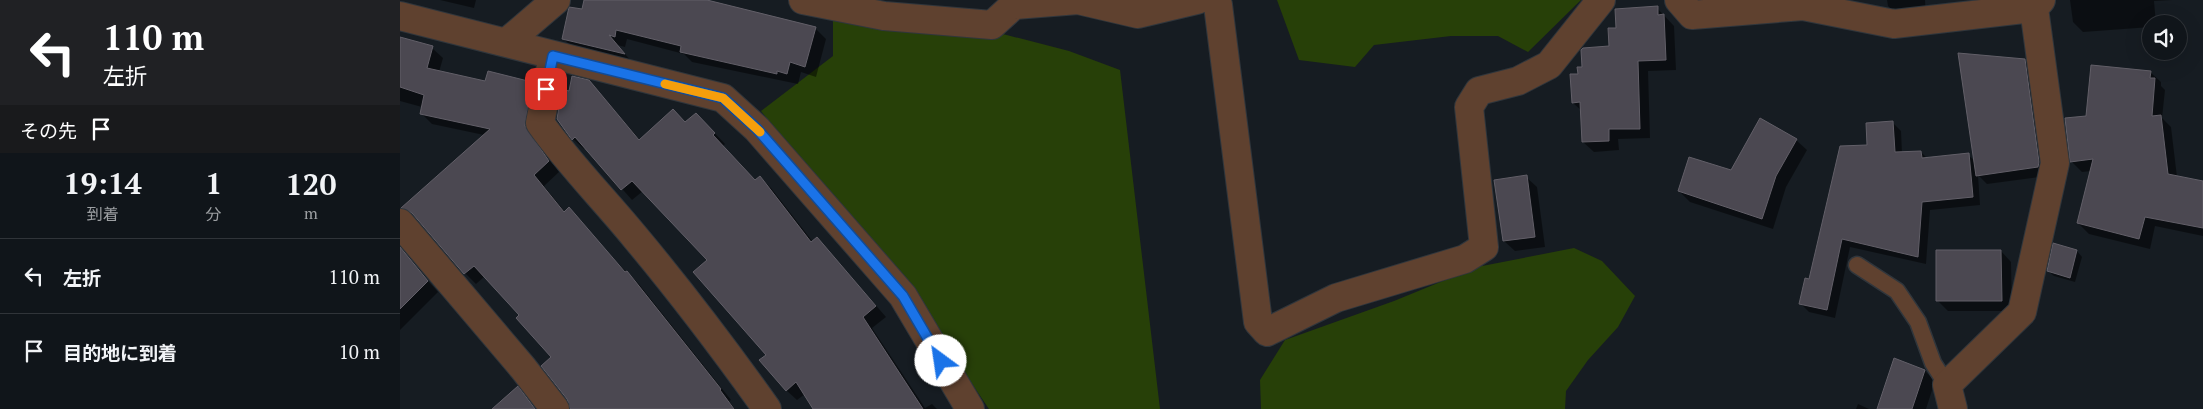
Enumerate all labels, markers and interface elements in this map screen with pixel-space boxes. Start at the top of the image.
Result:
text: 110 m [103,14,204,60]
map controls [2142,15,2187,60]
button: sound [2142,15,2187,60]
icon: left [20,20,85,85]
text: 左折 [103,61,147,90]
pin [525,68,567,110]
icon: arrive [532,75,560,103]
icon: arrive [87,115,115,143]
text: その先 [20,118,77,143]
text: 19:14 [64,163,142,203]
text: 1 [205,163,222,203]
text: 120 [286,164,336,204]
text: m [304,202,318,224]
text: 到着 [87,203,119,225]
text: 分 [206,203,222,225]
icon: left [20,262,48,290]
text: 110 m [329,264,380,289]
text: 左折 [63,265,101,290]
position arrow [914,334,966,386]
icon: arrive [20,337,48,365]
text: 10 m [339,339,380,364]
text: 目的地に到着 [63,340,177,365]

